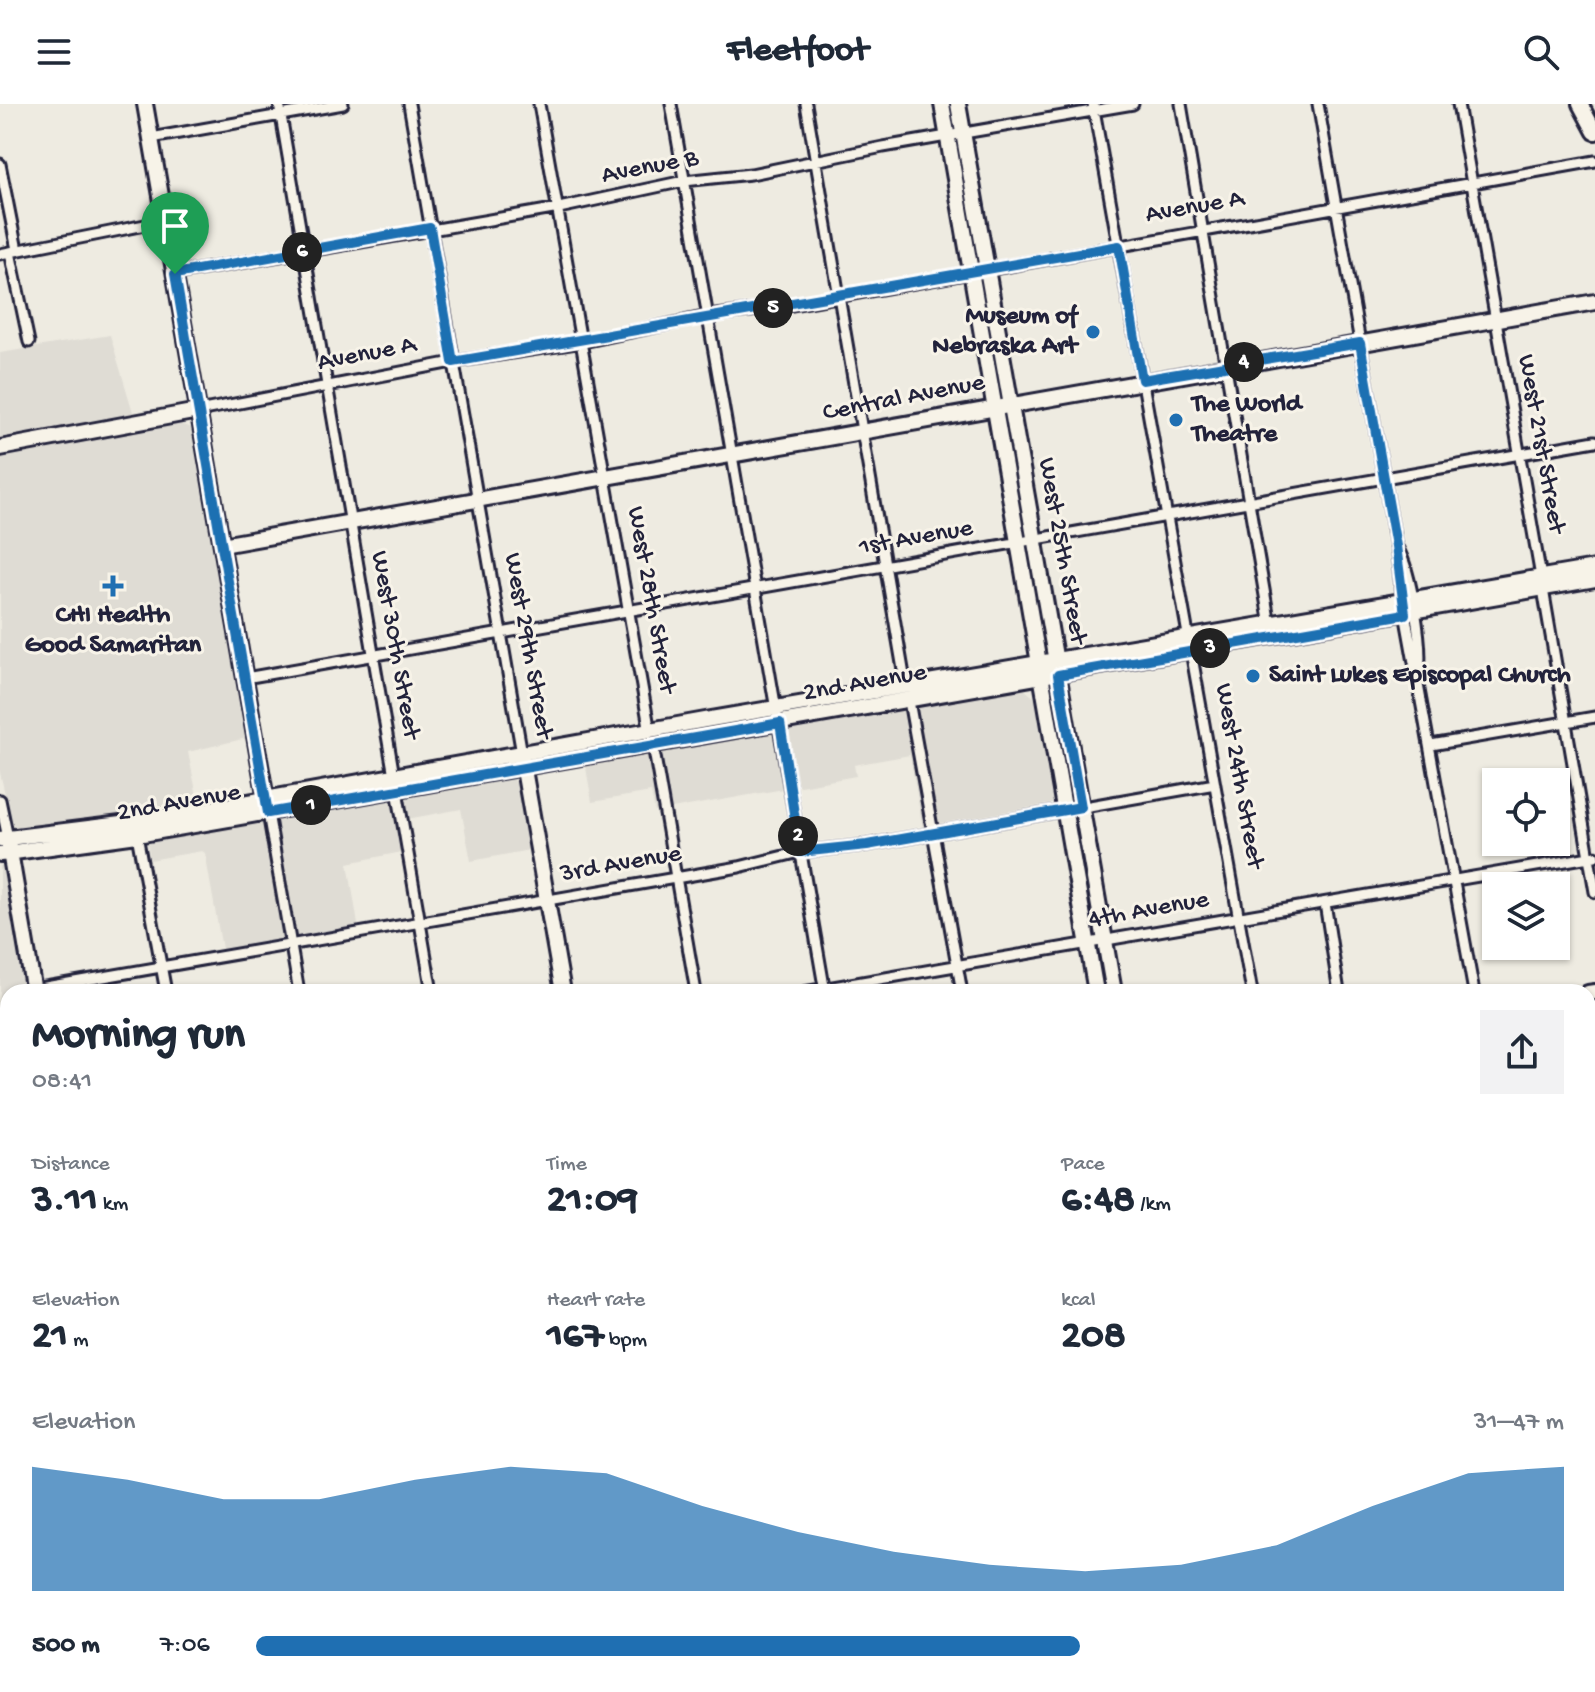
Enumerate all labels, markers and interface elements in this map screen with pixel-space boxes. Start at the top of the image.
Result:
icon: menu [32,30,76,74]
icon: search [1519,30,1563,74]
text: Fleetfoot [727,31,868,74]
street label: Avenue B [599,143,702,193]
street label: Avenue A [1143,184,1248,232]
pin [141,192,209,274]
icon: arrive [153,204,197,248]
pin: 6 [282,232,322,272]
text: 6 [296,239,308,265]
pin: 5 [753,288,793,328]
text: 5 [767,295,779,321]
place label: Museum of Nebraska Art [932,302,1080,363]
marker: Museum of Nebraska Art [1084,323,1102,341]
street label: Avenue A [315,330,421,380]
pin: 4 [1224,342,1264,382]
text: 4 [1239,349,1249,375]
street label: West 21st Street [1509,352,1571,538]
street label: Central Avenue [820,368,988,430]
place label: The World Theatre [1190,390,1304,451]
marker: The World Theatre [1167,411,1185,429]
street label: West 25th Street [1029,456,1093,649]
street label: West 28th Street [618,504,682,698]
street label: 1st Avenue [856,514,976,564]
street label: West 30th Street [362,549,426,744]
street label: West 29th Street [495,551,559,743]
marker: CHI Health Good Samaritan [102,575,124,597]
place label: CHI Health Good Samaritan [25,601,202,662]
pin: 3 [1190,628,1230,668]
text: 3 [1204,635,1216,661]
street label: 2nd Avenue [801,658,930,710]
place label: Saint Lukes Episcopal Church [1269,661,1571,692]
marker: Saint Lukes Episcopal Church [1244,667,1262,685]
street label: West 24th Street [1207,681,1270,873]
map controls [1482,768,1570,960]
button: locate [1482,768,1570,856]
street label: 2nd Avenue [115,778,244,830]
pin: 1 [291,785,331,825]
text: 1 [307,792,315,818]
pin: 2 [778,816,818,856]
text: 2 [793,823,803,849]
street label: 3rd Avenue [557,839,684,891]
button: layers [1482,872,1570,960]
street label: 4th Avenue [1087,885,1212,937]
button: share [1480,1010,1564,1094]
text: Morning run [32,1011,245,1063]
text: 08:41 [32,1067,92,1098]
text: Distance [32,1152,110,1178]
text: Time [547,1152,587,1178]
text: Pace [1061,1152,1105,1178]
text: 3.11 [32,1178,98,1225]
text: 21:09 [547,1178,638,1225]
text: 6:48 [1061,1178,1135,1225]
text: km [98,1192,128,1218]
text: /km [1135,1192,1171,1218]
text: Elevation [32,1288,119,1314]
text: Heart rate [547,1288,645,1314]
text: kcal [1061,1288,1096,1314]
text: 21 [32,1314,68,1361]
text: 167 [547,1314,604,1361]
text: 208 [1061,1314,1126,1361]
text: m [68,1328,89,1354]
text: bpm [604,1328,647,1354]
text: Elevation [32,1408,135,1439]
text: 31–47 m [1474,1408,1564,1439]
text: 500 m [32,1631,100,1662]
text: 7:06 [160,1631,210,1662]

